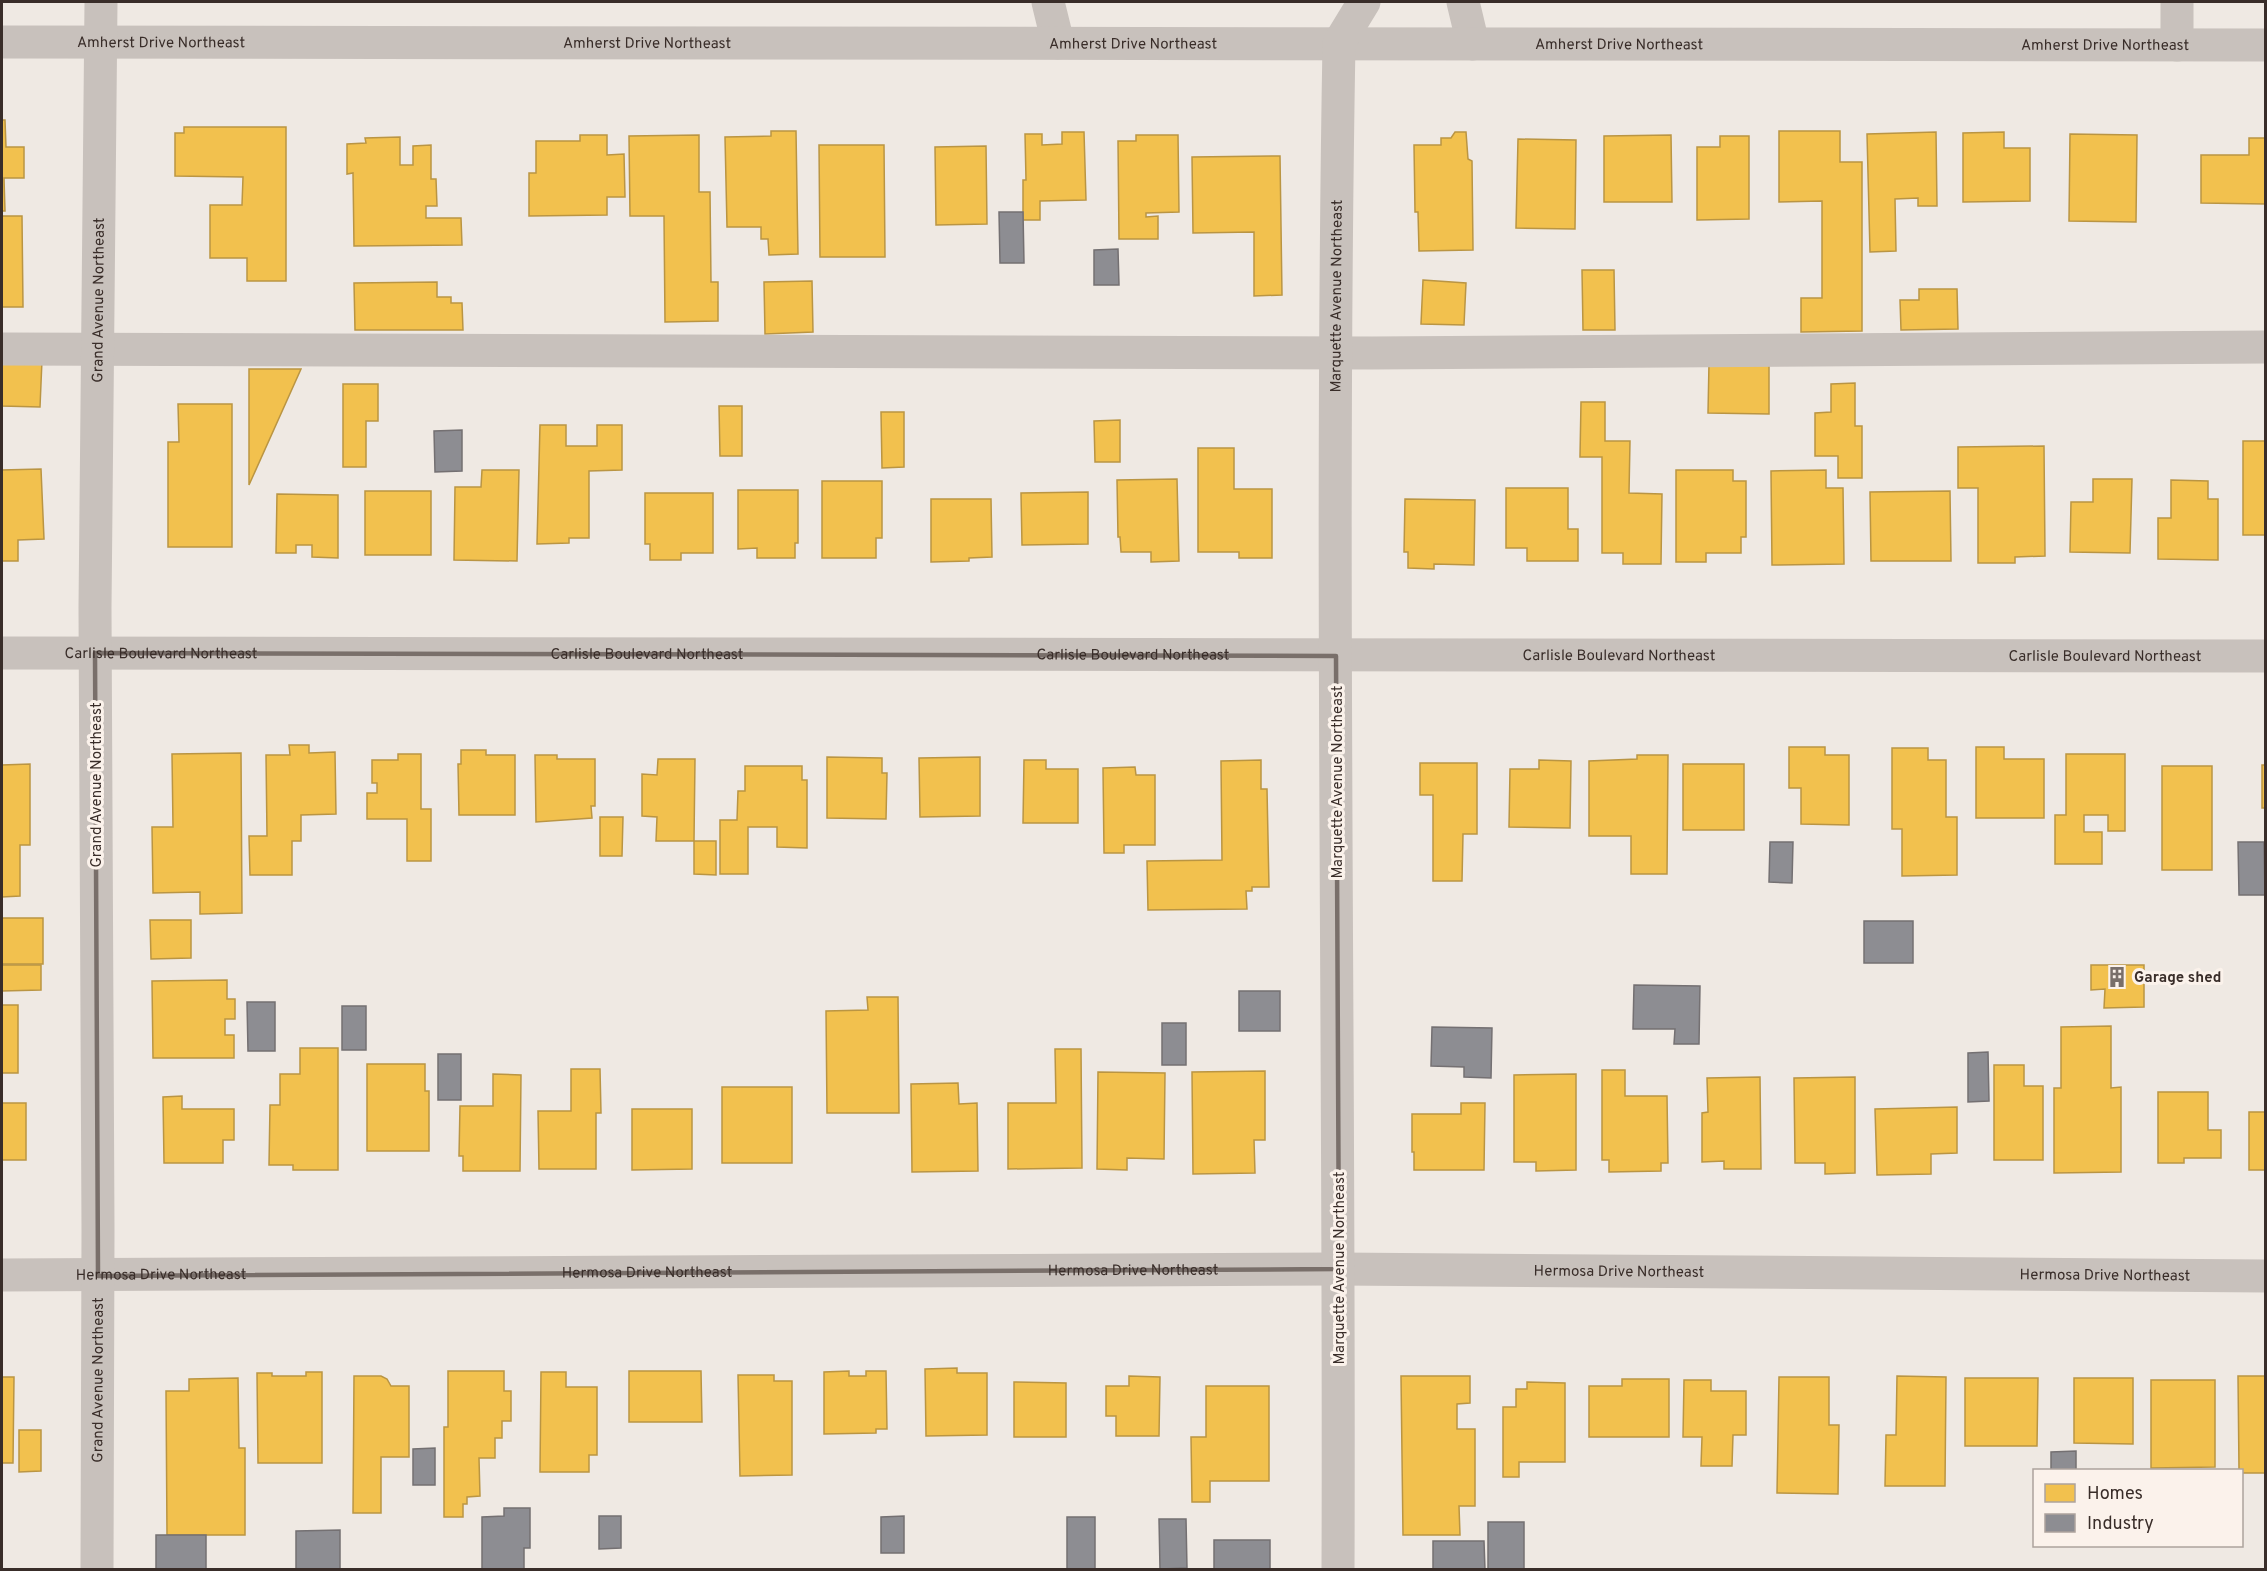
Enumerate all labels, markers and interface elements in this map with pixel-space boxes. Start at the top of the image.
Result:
street label: Amherst Drive Northeast [77,34,245,53]
street label: Amherst Drive Northeast [563,35,731,54]
street label: Amherst Drive Northeast [1049,35,1217,55]
street label: Amherst Drive Northeast [1535,36,1703,55]
street label: Amherst Drive Northeast [2021,37,2189,56]
street label: Marquette Avenue Northeast [1327,199,1348,393]
street label: Grand Avenue Northeast [89,217,110,383]
street label: Carlisle Boulevard Northeast [65,645,257,664]
street label: Carlisle Boulevard Northeast [551,646,743,665]
street label: Carlisle Boulevard Northeast [1037,646,1229,666]
street label: Carlisle Boulevard Northeast [1523,647,1715,666]
street label: Carlisle Boulevard Northeast [2009,648,2201,667]
street label: Marquette Avenue Northeast [1329,685,1348,879]
street label: Grand Avenue Northeast [88,702,107,868]
building icon: Garage shed [2105,965,2129,989]
place label: Garage shed [2134,969,2221,988]
street label: Marquette Avenue Northeast [1331,1171,1350,1365]
street label: Hermosa Drive Northeast [1048,1262,1218,1281]
street label: Hermosa Drive Northeast [1534,1262,1704,1283]
street label: Hermosa Drive Northeast [562,1264,732,1283]
street label: Hermosa Drive Northeast [76,1266,246,1286]
street label: Hermosa Drive Northeast [2020,1266,2190,1286]
street label: Grand Avenue Northeast [89,1297,109,1463]
legend [2033,1469,2243,1547]
text: Homes [2087,1483,2143,1506]
text: Industry [2087,1513,2154,1536]

